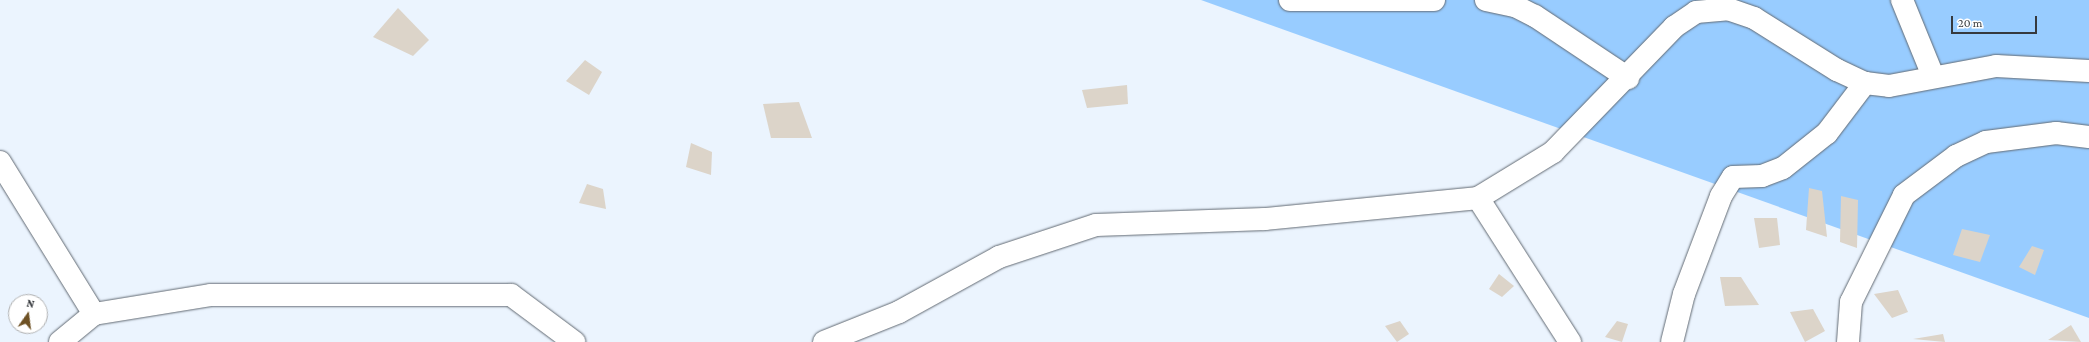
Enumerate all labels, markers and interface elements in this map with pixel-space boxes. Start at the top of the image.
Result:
scale bar [1953,8,2039,34]
text: 20 m [1958,16,1982,30]
north arrow [8,294,48,334]
text: N [26,297,36,310]

